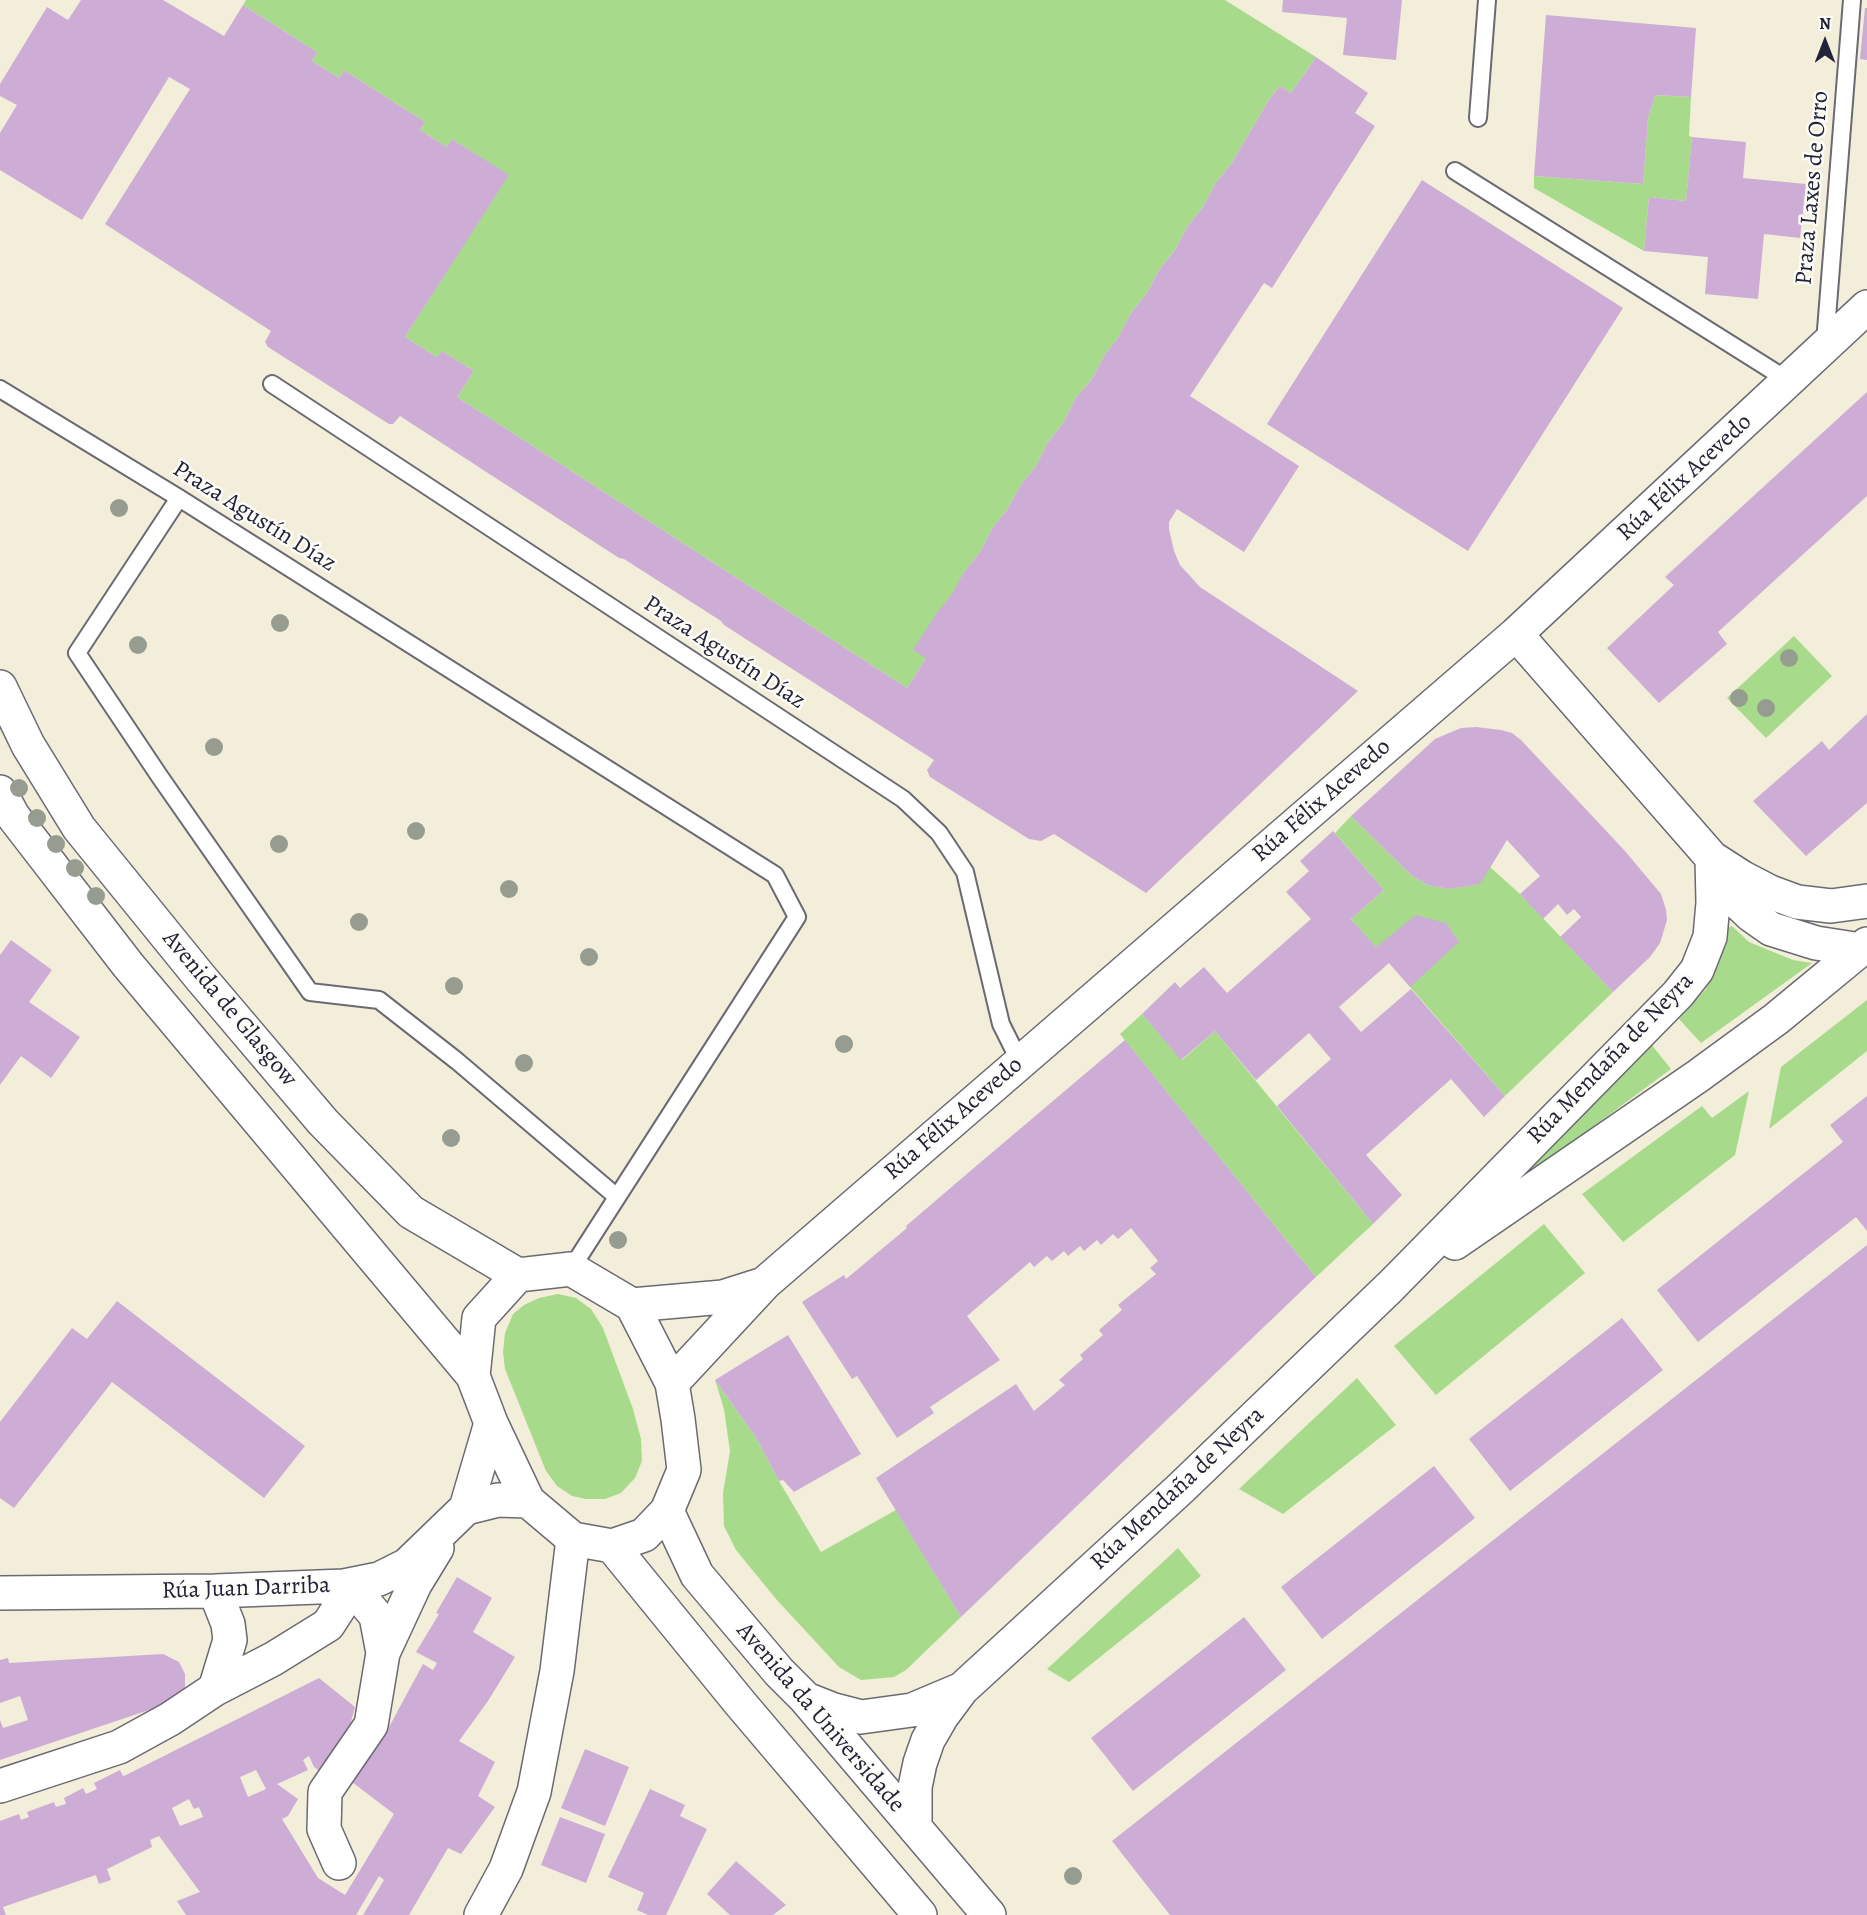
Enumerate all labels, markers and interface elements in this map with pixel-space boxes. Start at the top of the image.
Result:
north arrow [1795,12,1855,72]
text: N [1819,13,1831,35]
street label: Praza Laxes de Orro [1790,90,1836,286]
street label: Rúa Félix Acevedo [1612,408,1758,548]
street label: Praza Agustín Díaz [167,455,341,579]
street label: Praza Agustín Díaz [638,590,810,716]
street label: Rúa Félix Acevedo [1247,733,1397,869]
street label: Avenida de Glasgow [155,925,303,1093]
street label: Rúa Mendaña de Neyra [1522,967,1700,1151]
street label: Rúa Félix Acevedo [879,1051,1029,1187]
street label: Rúa Mendaña de Neyra [1085,1401,1271,1577]
street label: Rúa Juan Darriba [161,1572,331,1606]
street label: Avenida da Universidade [730,1617,910,1819]

